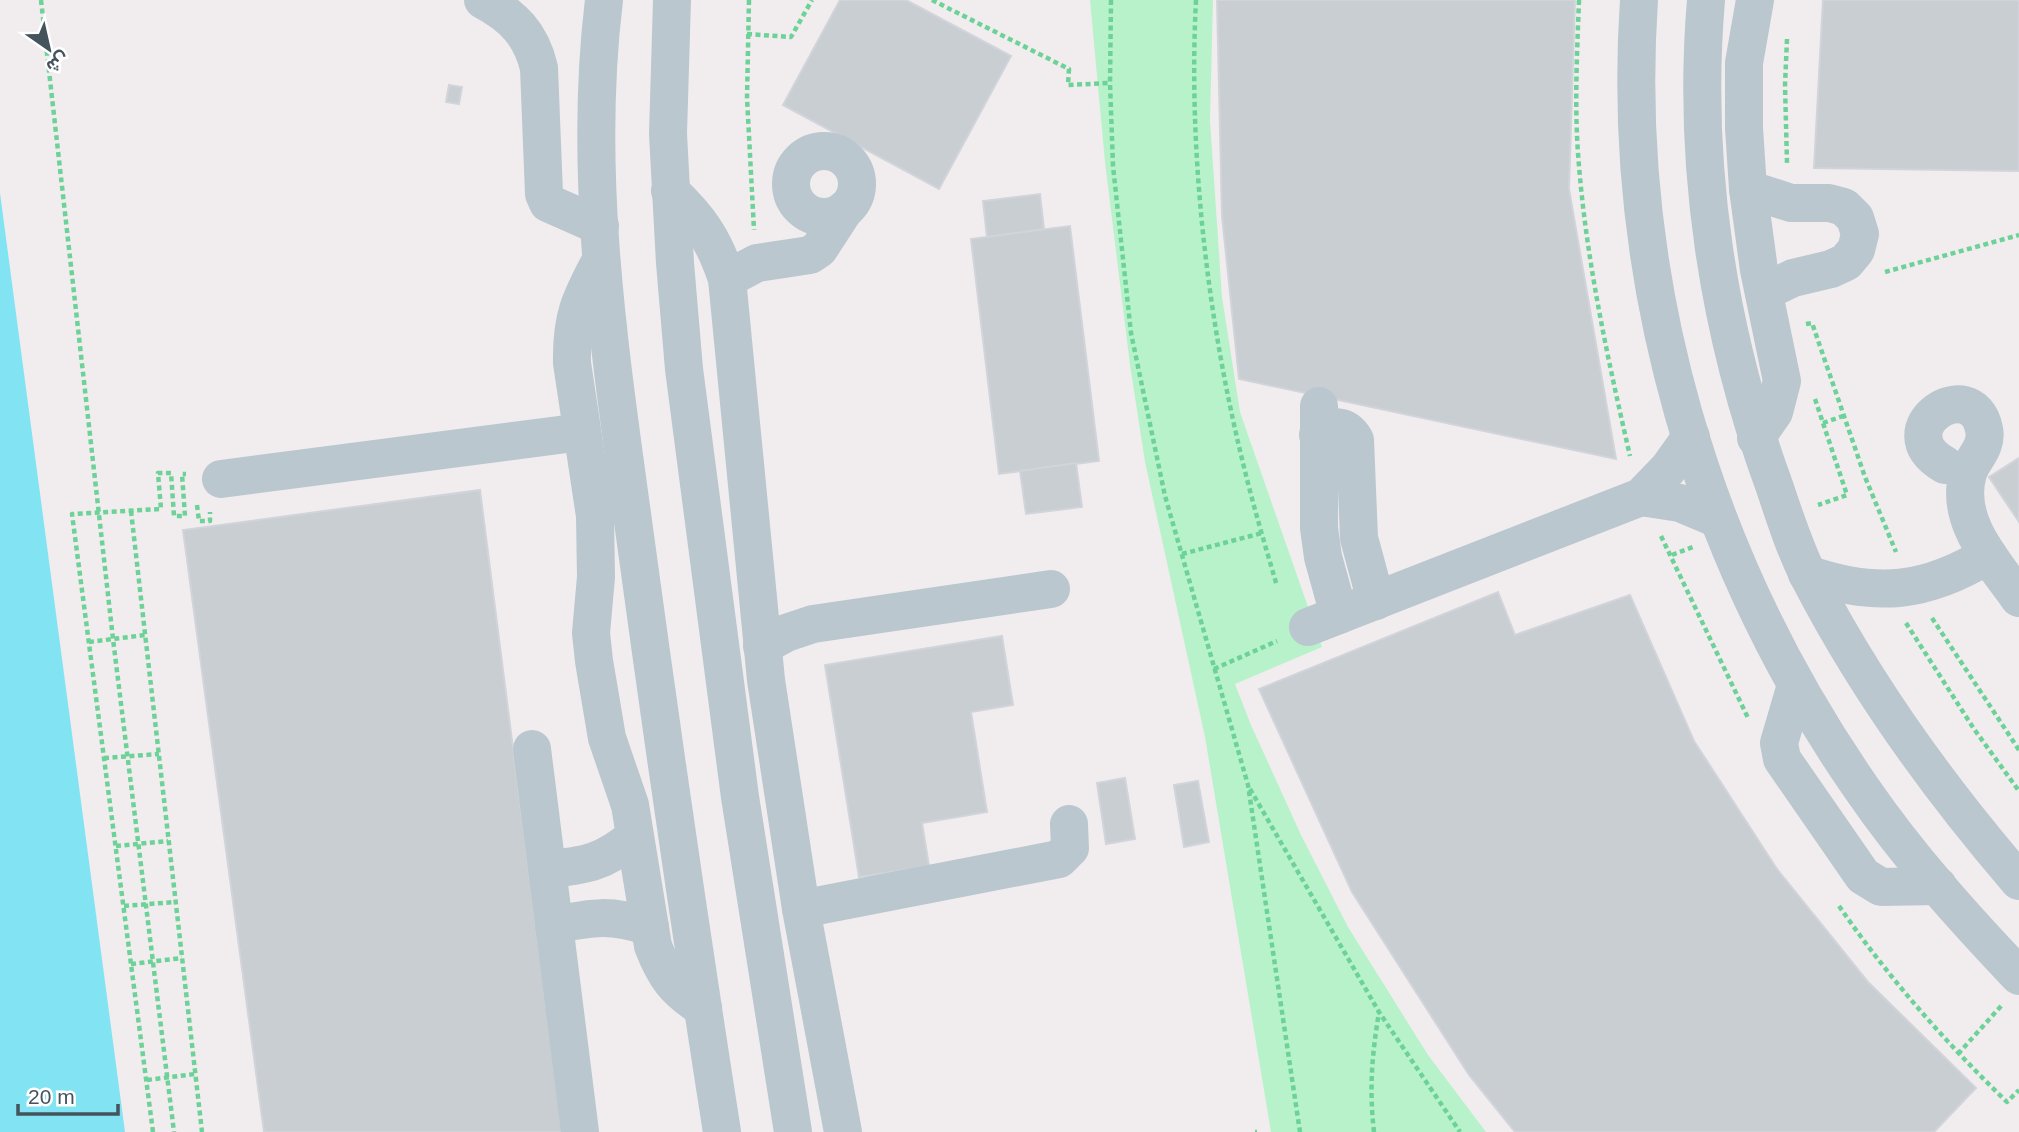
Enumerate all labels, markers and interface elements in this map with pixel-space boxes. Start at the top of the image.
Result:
north arrow [14,14,84,84]
text: ش [42,47,74,78]
scale bar [18,1072,117,1116]
text: 20 m [28,1085,75,1108]

